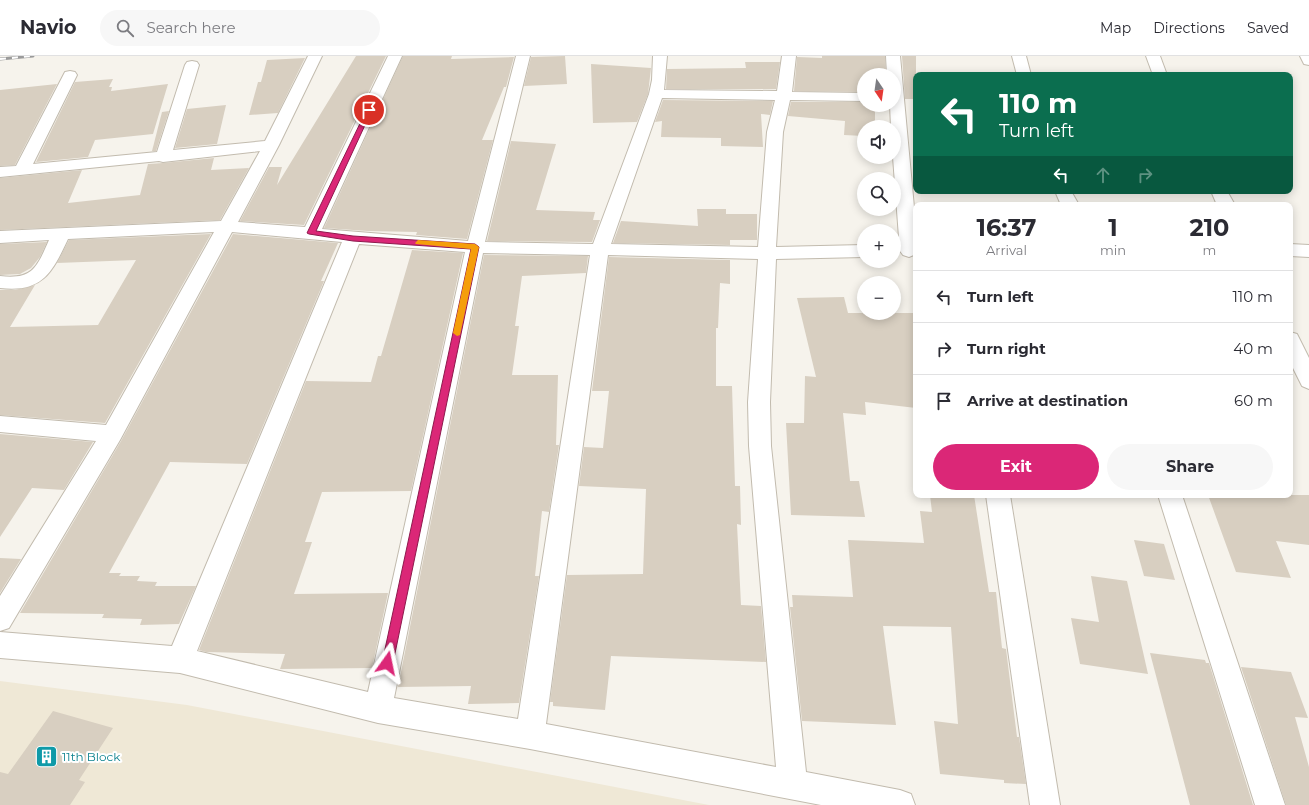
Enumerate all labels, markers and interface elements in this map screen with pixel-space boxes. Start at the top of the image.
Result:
search box [100,10,380,46]
text: Navio [20,16,76,39]
icon: search [114,17,136,39]
text: Search here [146,18,236,37]
text: Map [1100,19,1131,37]
text: Directions [1153,19,1225,37]
text: Saved [1247,19,1289,37]
north arrow [857,68,901,112]
map controls [857,68,901,320]
text: 110 m [999,86,1077,120]
icon: left [933,88,985,140]
pin [352,93,386,127]
icon: arrive [358,99,380,121]
button: sound [857,120,901,164]
text: Turn left [999,120,1074,142]
icon: left [1050,164,1072,186]
icon: ahead [1092,164,1114,186]
icon: right [1134,164,1156,186]
button: search [857,172,901,216]
text: 16:37 [977,213,1036,242]
text: 1 [1108,213,1118,242]
text: 210 [1190,213,1229,242]
button: + [857,224,901,268]
text: Arrival [986,242,1027,258]
text: min [1100,242,1126,258]
text: m [1203,242,1216,258]
button: − [857,276,901,320]
icon: left [933,286,955,308]
text: Turn left [967,287,1034,306]
text: 110 m [1232,287,1273,306]
icon: right [933,338,955,360]
text: Turn right [967,339,1046,358]
text: 40 m [1233,339,1273,358]
icon: arrive [933,390,955,412]
text: Arrive at destination [967,391,1128,410]
text: 60 m [1234,391,1273,410]
button: Exit [933,444,1099,490]
button: Share [1107,444,1273,490]
position arrow [366,642,408,684]
building icon: 11th Block [34,744,60,770]
place label: 11th Block [62,749,121,764]

